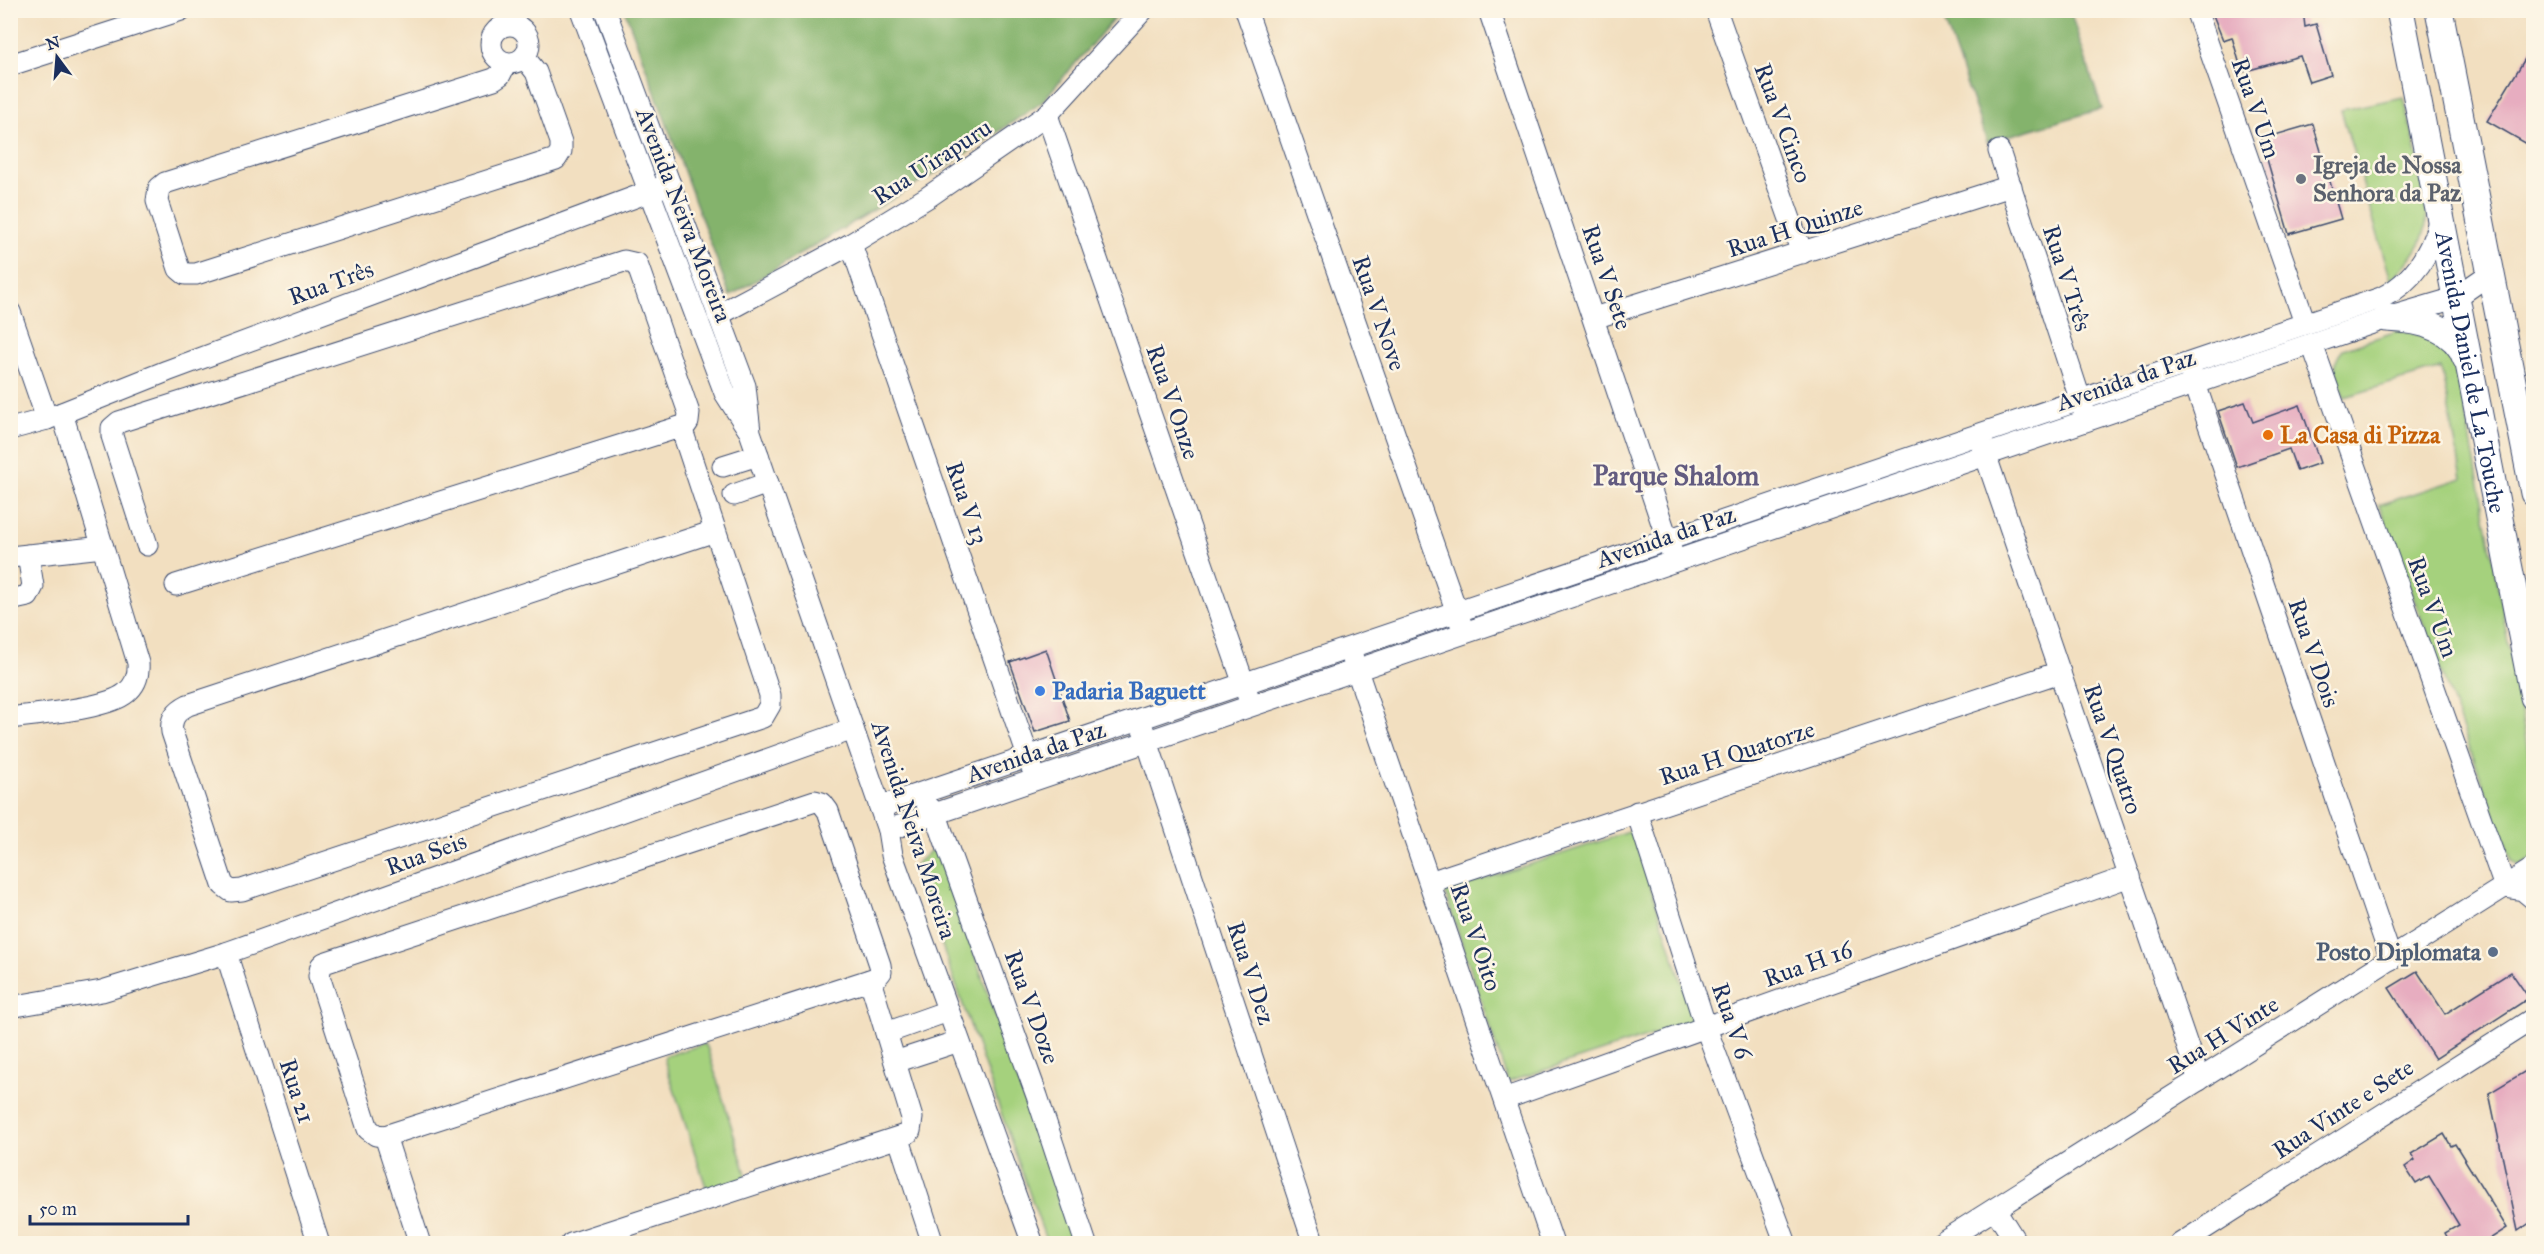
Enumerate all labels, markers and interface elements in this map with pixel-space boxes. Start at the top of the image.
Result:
north arrow [27,27,87,87]
text: N [44,32,63,54]
street label: Rua V Um [2225,53,2287,163]
street label: Rua V Cinco [1748,59,1818,187]
street label: Avenida Neiva Moreira [629,102,739,327]
street label: Rua Uirapuru [867,112,997,212]
place label: Igreja de Nossa Senhora da Paz [2313,150,2462,208]
marker: Igreja de Nossa Senhora da Paz [2294,172,2308,186]
street label: Rua H Quinze [1723,192,1867,264]
street label: Rua V Sete [1575,221,1639,333]
street label: Rua V Três [2036,221,2098,335]
street label: Avenida Daniel de La Touche [2428,228,2513,516]
street label: Rua V Nove [1345,251,1413,375]
street label: Rua Três [284,254,378,312]
street label: Rua V Onze [1139,341,1207,463]
street label: Avenida da Paz [2052,342,2200,418]
place label: La Casa di Pizza [2280,420,2441,450]
marker: La Casa di Pizza [2261,428,2275,442]
street label: Rua V 13 [939,458,995,548]
district label: Parque Shalom [1593,459,1759,493]
street label: Avenida da Paz [1592,499,1740,575]
street label: Rua V Um [2401,552,2465,662]
street label: Rua V Dois [2281,595,2347,711]
place label: Padaria Baguett [1052,676,1206,706]
street label: Rua V Quatro [2077,680,2149,818]
marker: Padaria Baguett [1033,684,1047,698]
street label: Avenida da Paz [962,714,1110,790]
street label: Rua H Quatorze [1656,714,1818,792]
street label: Avenida Neiva Moreira [864,716,964,944]
street label: Rua Seis [381,826,471,882]
street label: Rua V Oito [1444,879,1508,995]
street label: Rua V Dez [1220,918,1282,1028]
street label: Rua H 16 [1759,934,1857,994]
place label: Posto Diplomata [2316,937,2482,967]
marker: Posto Diplomata [2486,945,2500,959]
street label: Rua V Doze [998,946,1066,1068]
street label: Rua V 6 [1705,979,1759,1064]
street label: Rua H Vinte [2162,989,2284,1081]
street label: Rua Vinte e Sete [2267,1052,2419,1166]
street label: Rua 21 [273,1055,321,1127]
scale bar [30,1188,188,1226]
text: 50 m [39,1198,77,1220]

